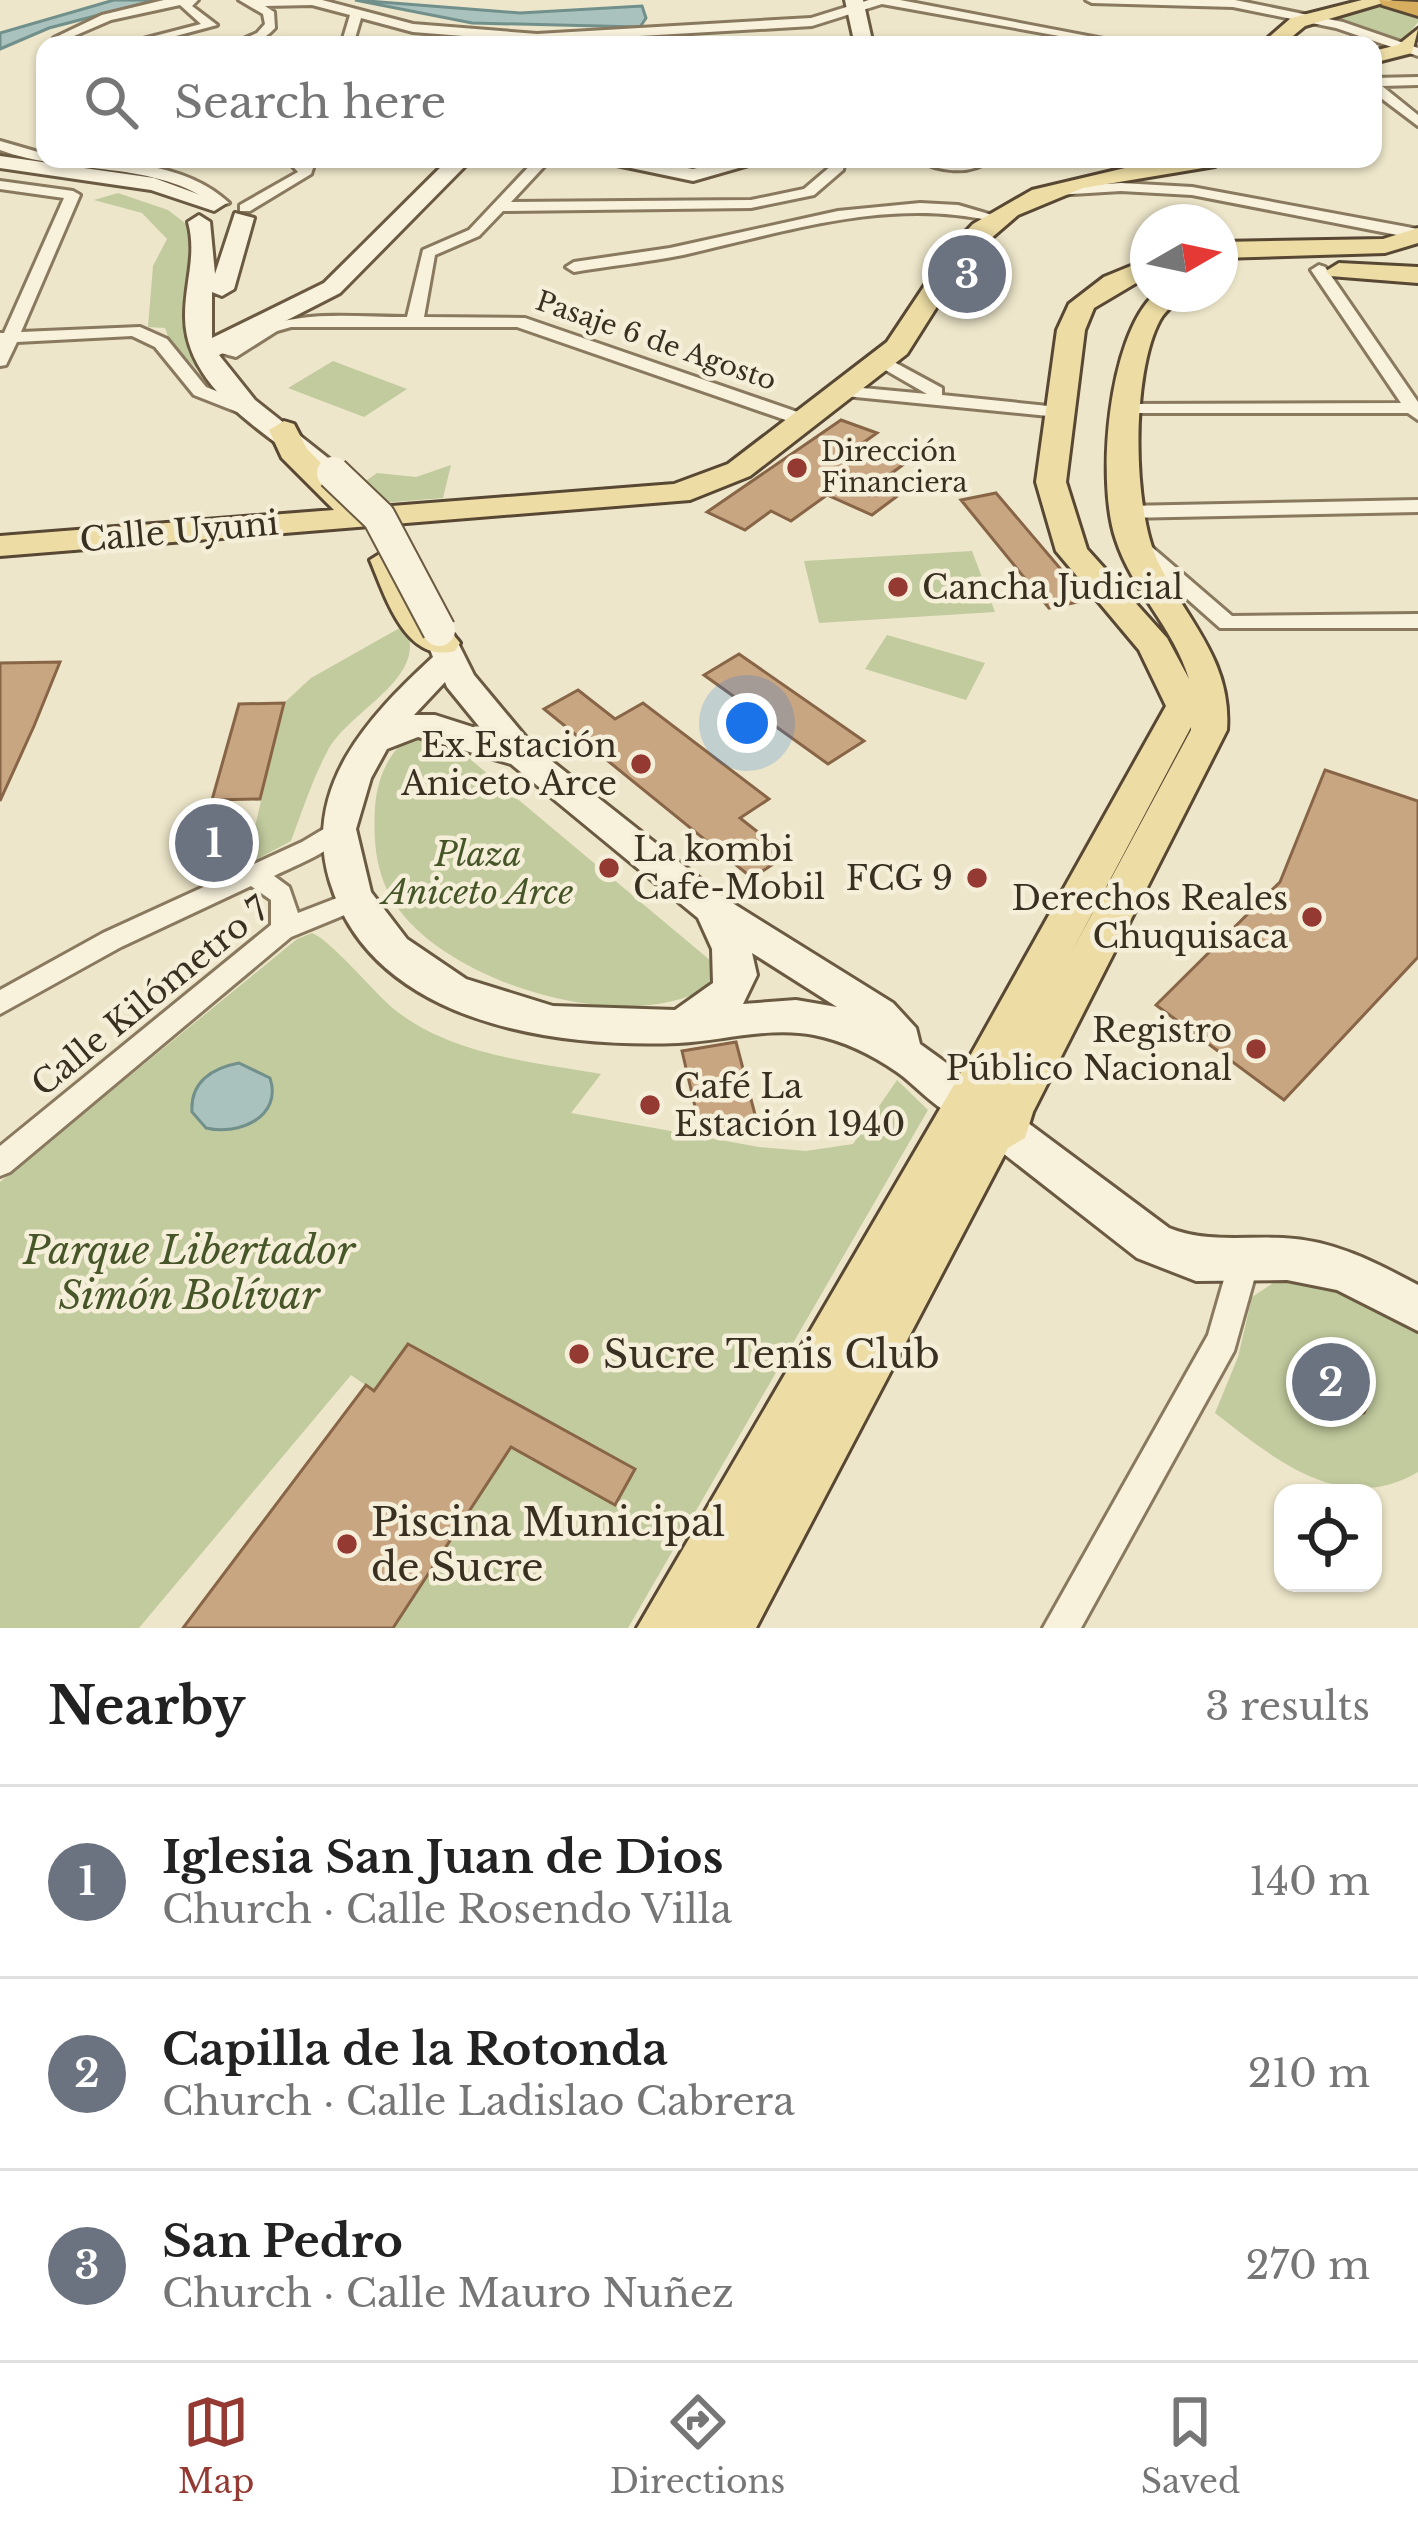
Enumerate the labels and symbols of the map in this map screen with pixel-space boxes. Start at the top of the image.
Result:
north arrow [1130,204,1238,312]
pin: 3 [928,229,1006,319]
street label: Pasaje 6 de Agosto [532,284,781,397]
place label: Dirección Financiera [821,435,967,499]
marker: Dirección Financiera [784,455,810,481]
street label: Calle Uyuni [78,502,280,561]
place label: Cancha Judicial [922,567,1183,608]
marker: Cancha Judicial [885,574,911,600]
your location [717,693,777,753]
place label: Ex Estación Aniceto Arce [400,725,617,804]
marker: Ex Estación Aniceto Arce [628,751,654,777]
pin: 1 [175,798,253,888]
place label: La kombi Cafe-Mobil [633,829,825,908]
park label: Plaza Aniceto Arce [379,834,573,913]
marker: La kombi Cafe-Mobil [596,855,622,881]
place label: FCG 9 [846,858,953,899]
marker: FCG 9 [964,865,990,891]
place label: Derechos Reales Chuquisaca [1012,878,1289,957]
street label: Calle Kilómetro 7 [23,888,278,1105]
marker: Derechos Reales Chuquisaca [1299,904,1325,930]
place label: Registro Público Nacional [946,1010,1232,1089]
marker: Registro Público Nacional [1243,1036,1269,1062]
place label: Café La Estación 1940 [674,1066,905,1145]
marker: Café La Estación 1940 [637,1092,663,1118]
park label: Parque Libertador Simón Bolívar [22,1226,357,1320]
place label: Sucre Tenis Club [603,1330,940,1379]
pin: 2 [1292,1337,1370,1427]
marker: Sucre Tenis Club [566,1341,592,1367]
place label: Piscina Municipal de Sucre [371,1498,725,1592]
marker: Piscina Municipal de Sucre [334,1531,360,1557]

